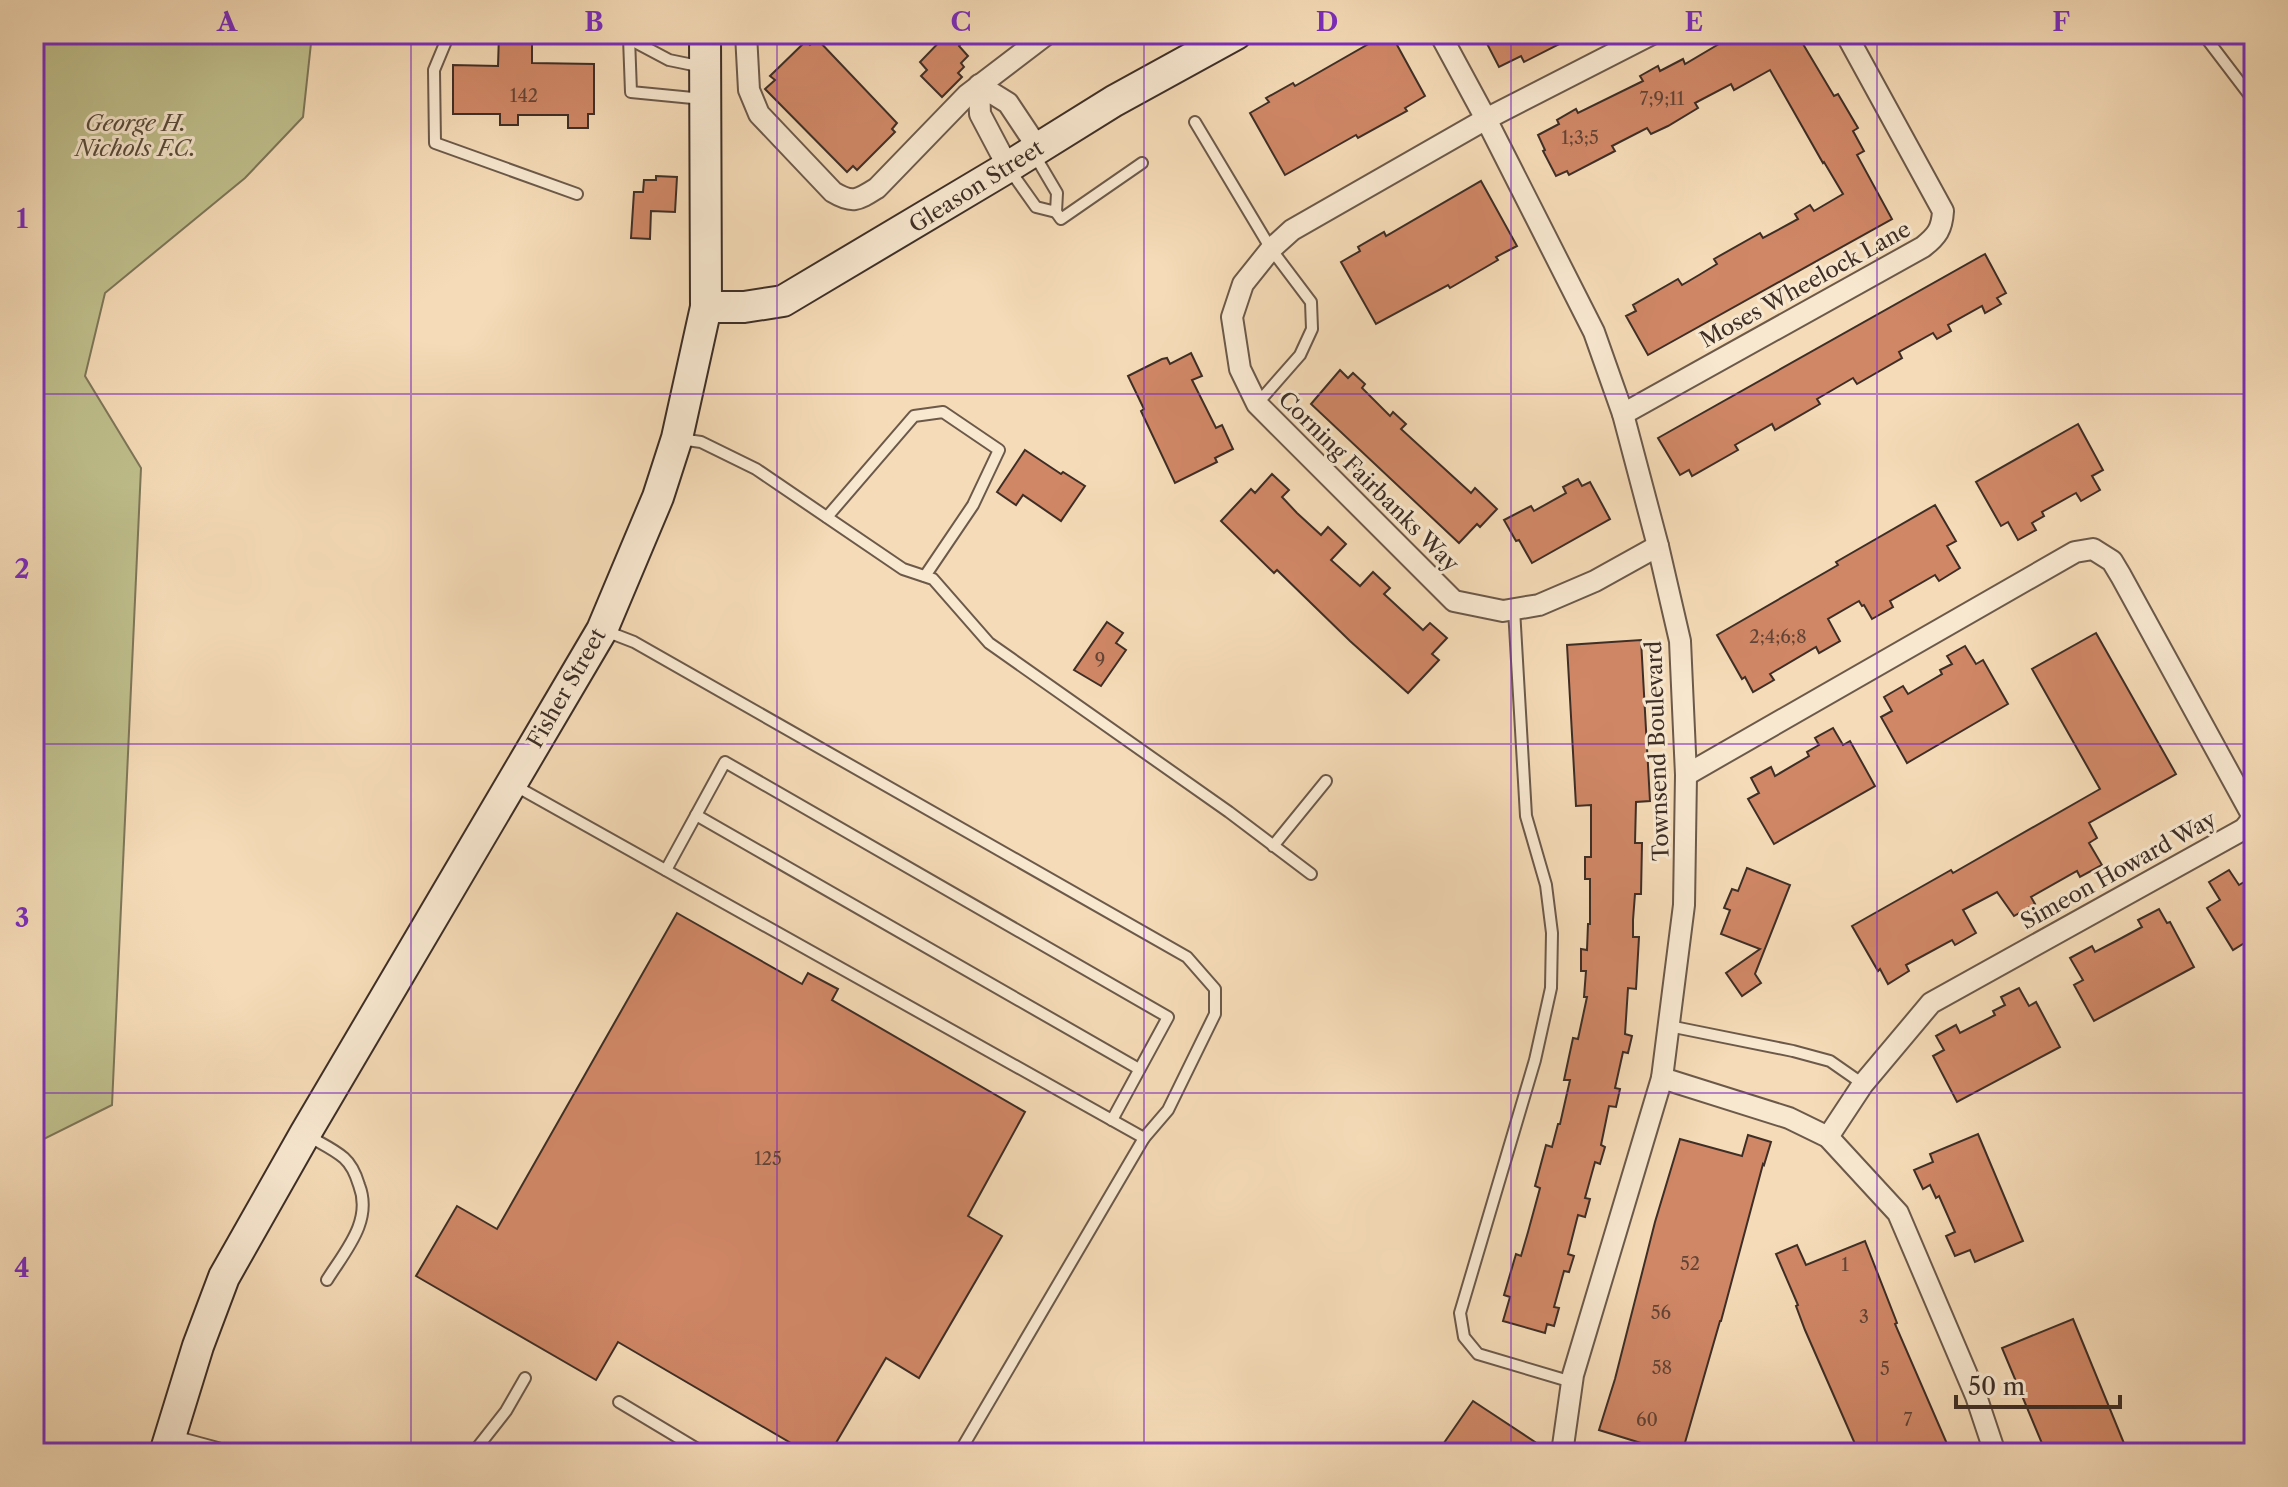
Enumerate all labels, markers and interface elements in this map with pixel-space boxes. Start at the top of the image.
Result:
text: A [216,6,238,38]
text: B [584,6,604,38]
text: C [951,6,971,38]
text: D [1316,6,1338,38]
text: E [1685,6,1703,38]
text: F [2052,6,2070,38]
house number: 142 [510,85,538,107]
house number: 7;9;11 [1640,88,1685,110]
park label: George H. Nichols F.C. [73,110,197,162]
house number: 1;3;5 [1561,127,1599,149]
street label: Gleason Street [904,134,1049,238]
text: 1 [16,203,28,235]
street label: Moses Wheelock Lane [1695,215,1915,354]
street label: Corning Fairbanks Way [1273,386,1465,578]
text: 2 [14,553,30,585]
street label: Fisher Street [521,623,612,753]
house number: 2;4;6;8 [1749,626,1807,648]
street label: Townsend Boulevard [1640,640,1675,862]
house number: 9 [1095,649,1105,671]
street label: Simeon Howard Way [2016,805,2221,935]
text: 3 [15,902,29,934]
house number: 125 [754,1148,782,1170]
text: 4 [14,1252,30,1284]
house number: 52 [1680,1253,1700,1275]
house number: 1 [1841,1254,1849,1276]
house number: 56 [1651,1302,1671,1324]
house number: 3 [1859,1306,1869,1328]
house number: 58 [1652,1357,1672,1379]
house number: 5 [1880,1358,1890,1380]
scale bar [1956,1359,2120,1409]
text: 50 m [1968,1372,2025,1401]
house number: 60 [1636,1409,1658,1431]
house number: 7 [1904,1409,1913,1431]

